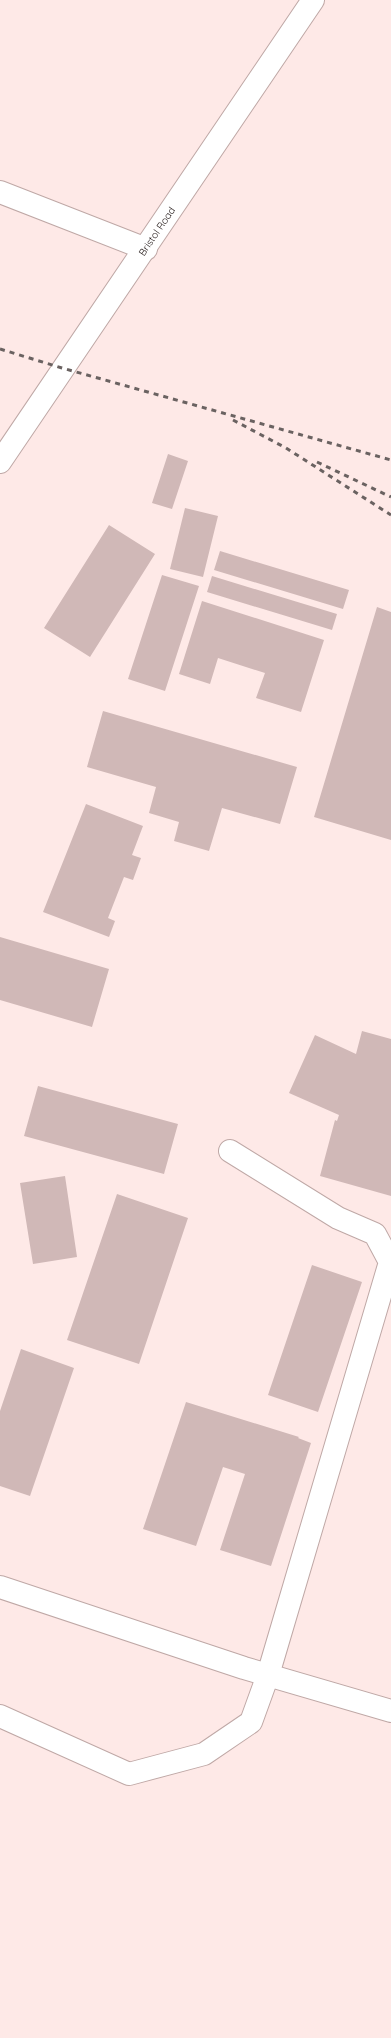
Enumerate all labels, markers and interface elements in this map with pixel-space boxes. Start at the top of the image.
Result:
street label: Bristol Road [136,204,178,258]

